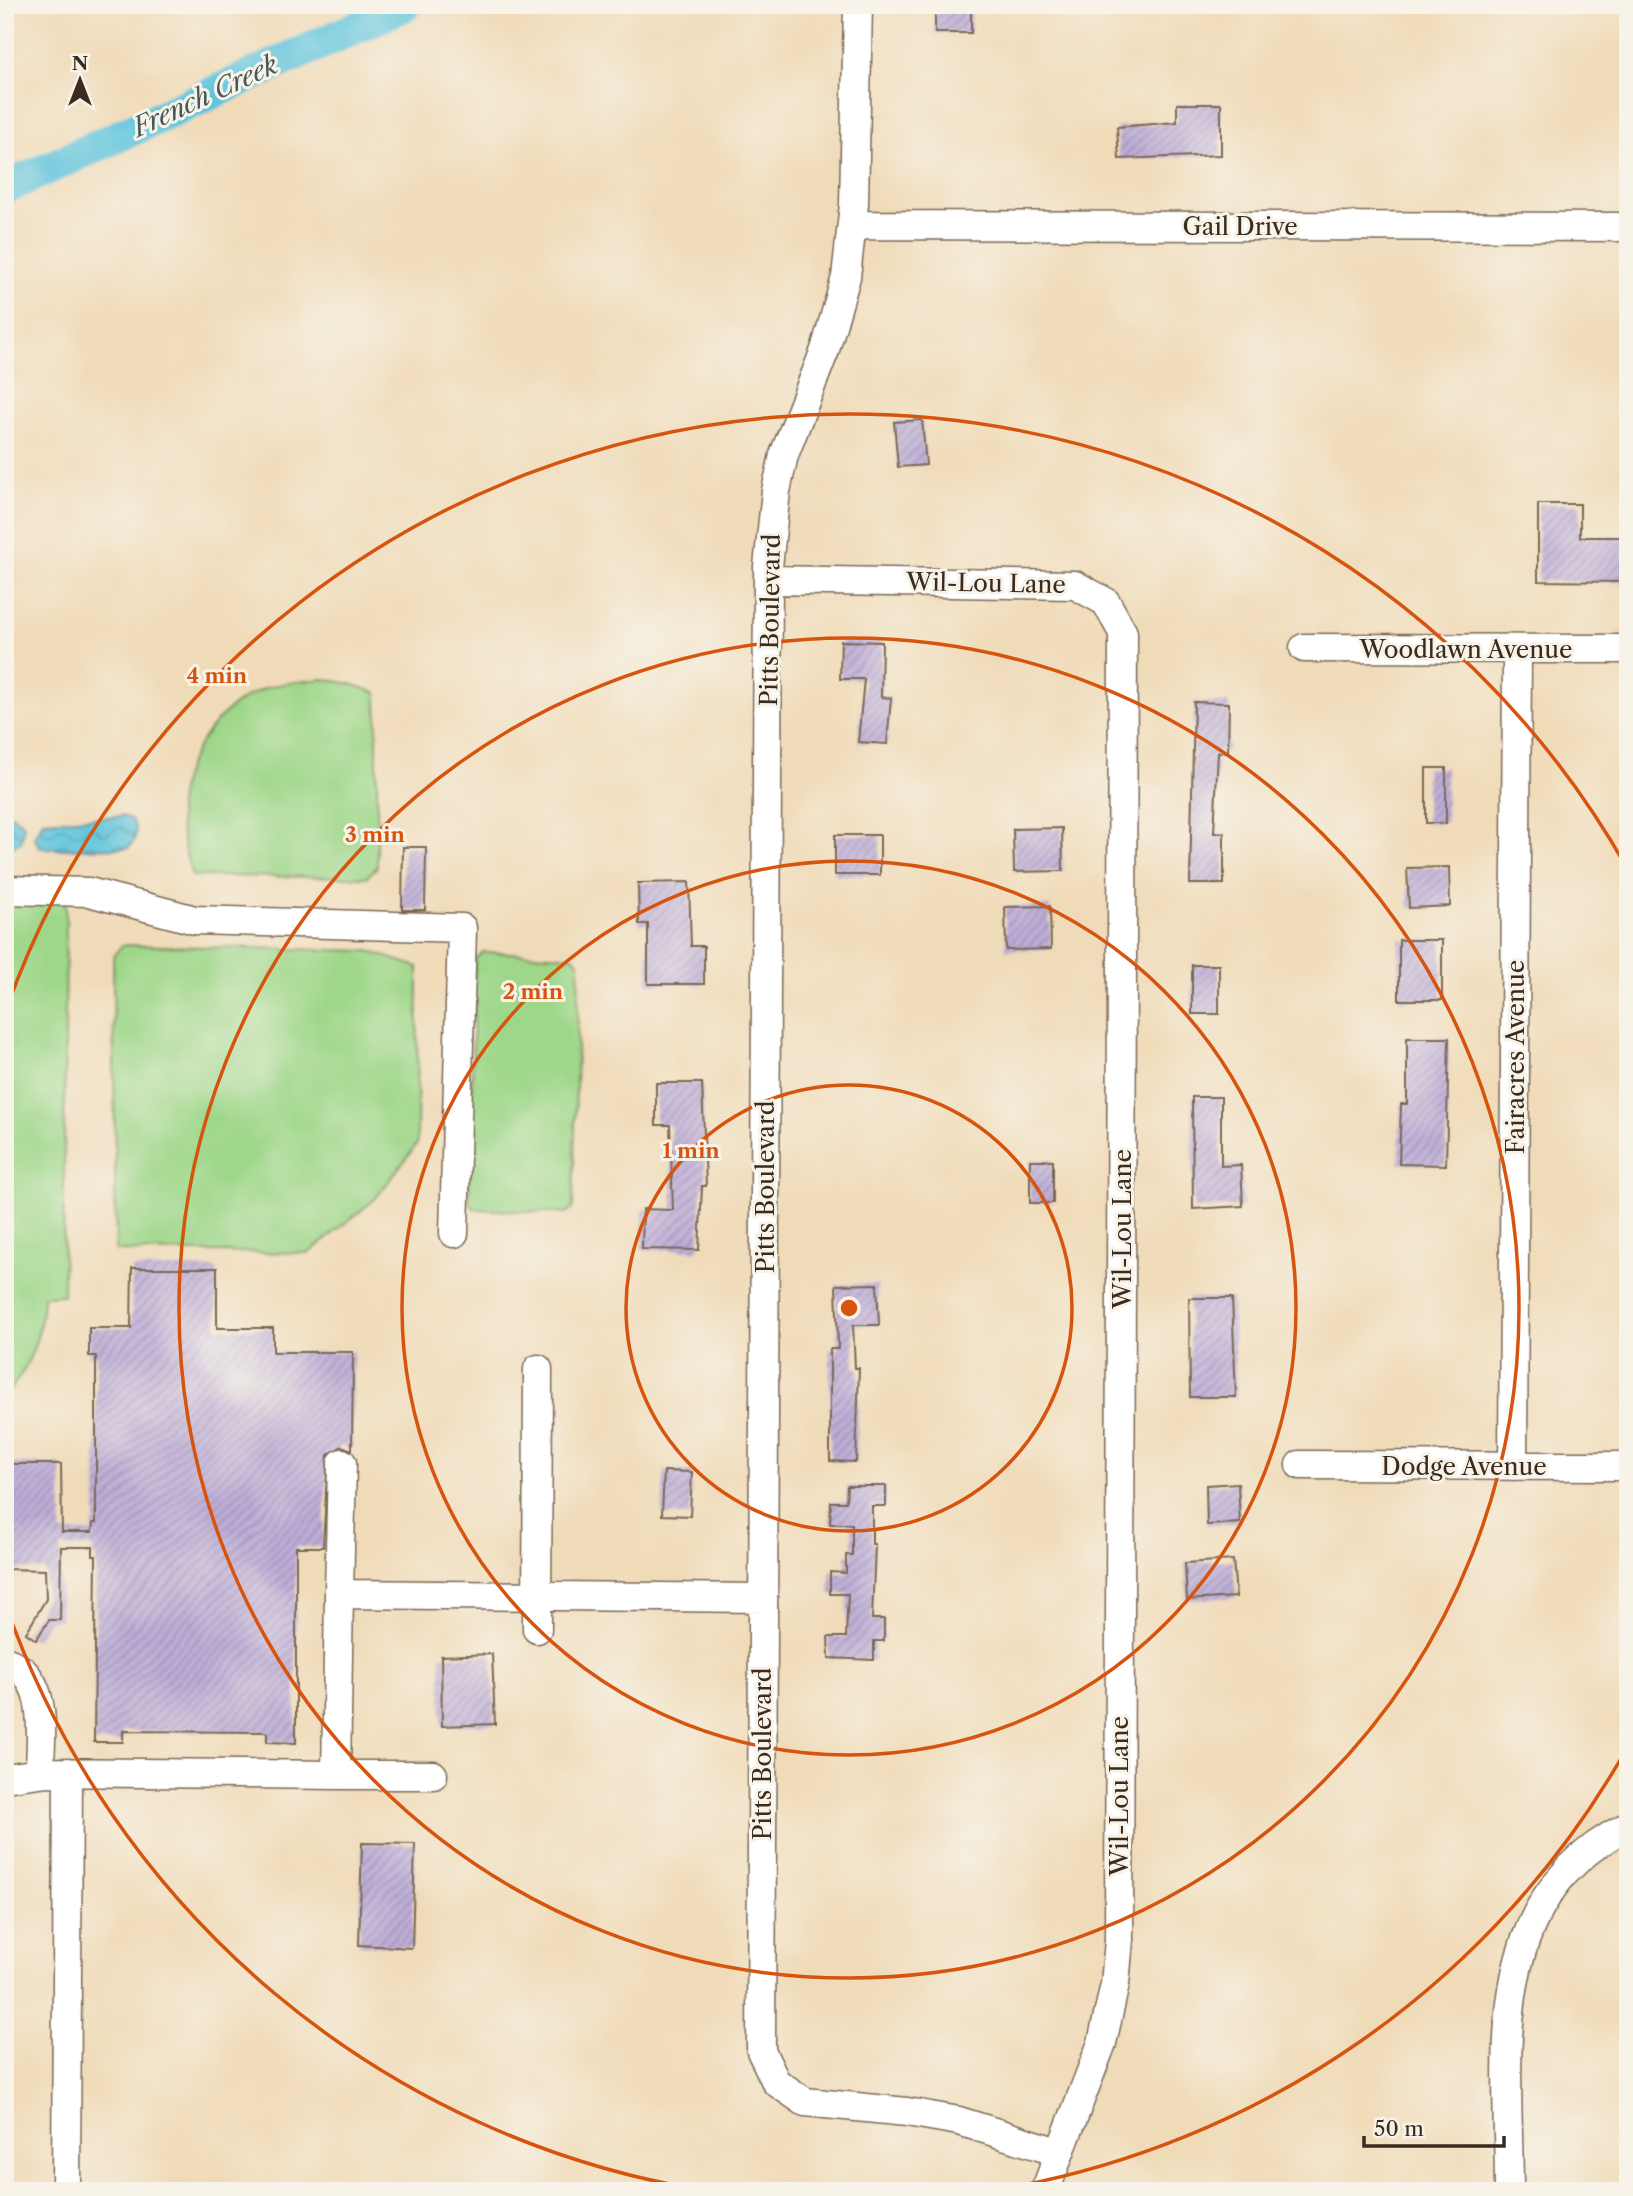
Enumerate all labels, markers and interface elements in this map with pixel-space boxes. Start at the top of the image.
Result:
north arrow [46,46,116,116]
water label: French Creek [126,48,283,144]
text: N [72,52,88,75]
street label: Gail Drive [1182,212,1298,241]
street label: Pitts Boulevard [754,533,786,707]
street label: Wil-Lou Lane [905,567,1066,599]
street label: Woodlawn Avenue [1358,635,1573,664]
text: 4 min [187,663,248,688]
text: 3 min [345,822,406,847]
street label: Fairacres Avenue [1501,960,1530,1154]
text: 2 min [503,979,564,1004]
street label: Pitts Boulevard [751,1100,780,1273]
text: 1 min [662,1138,720,1163]
street label: Wil-Lou Lane [1108,1149,1137,1310]
centre of rings [837,1296,861,1320]
street label: Dodge Avenue [1381,1452,1547,1481]
street label: Pitts Boulevard [748,1667,777,1840]
street label: Wil-Lou Lane [1105,1716,1134,1877]
scale bar [1364,2105,1504,2149]
text: 50 m [1374,2116,1424,2141]

